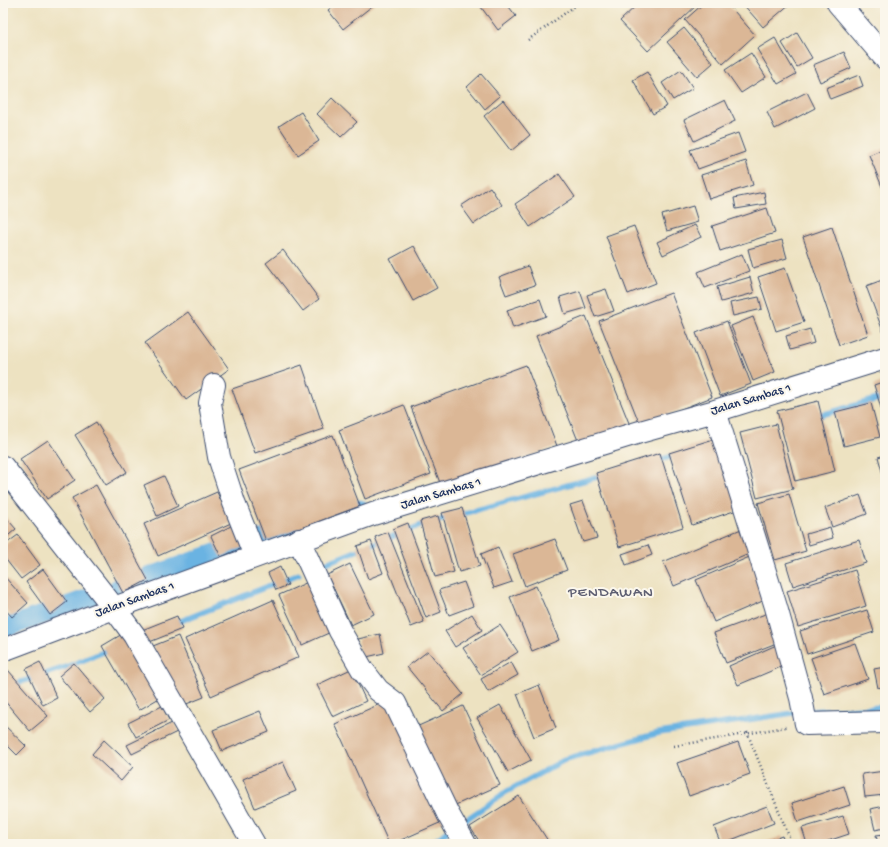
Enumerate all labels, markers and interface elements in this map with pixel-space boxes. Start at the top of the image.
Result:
street label: Jalan Sambas 1 [709,381,793,419]
street label: Jalan Sambas 1 [399,475,483,513]
street label: Jalan Sambas 1 [93,579,177,621]
district label: PENDAWAN [567,584,654,602]

